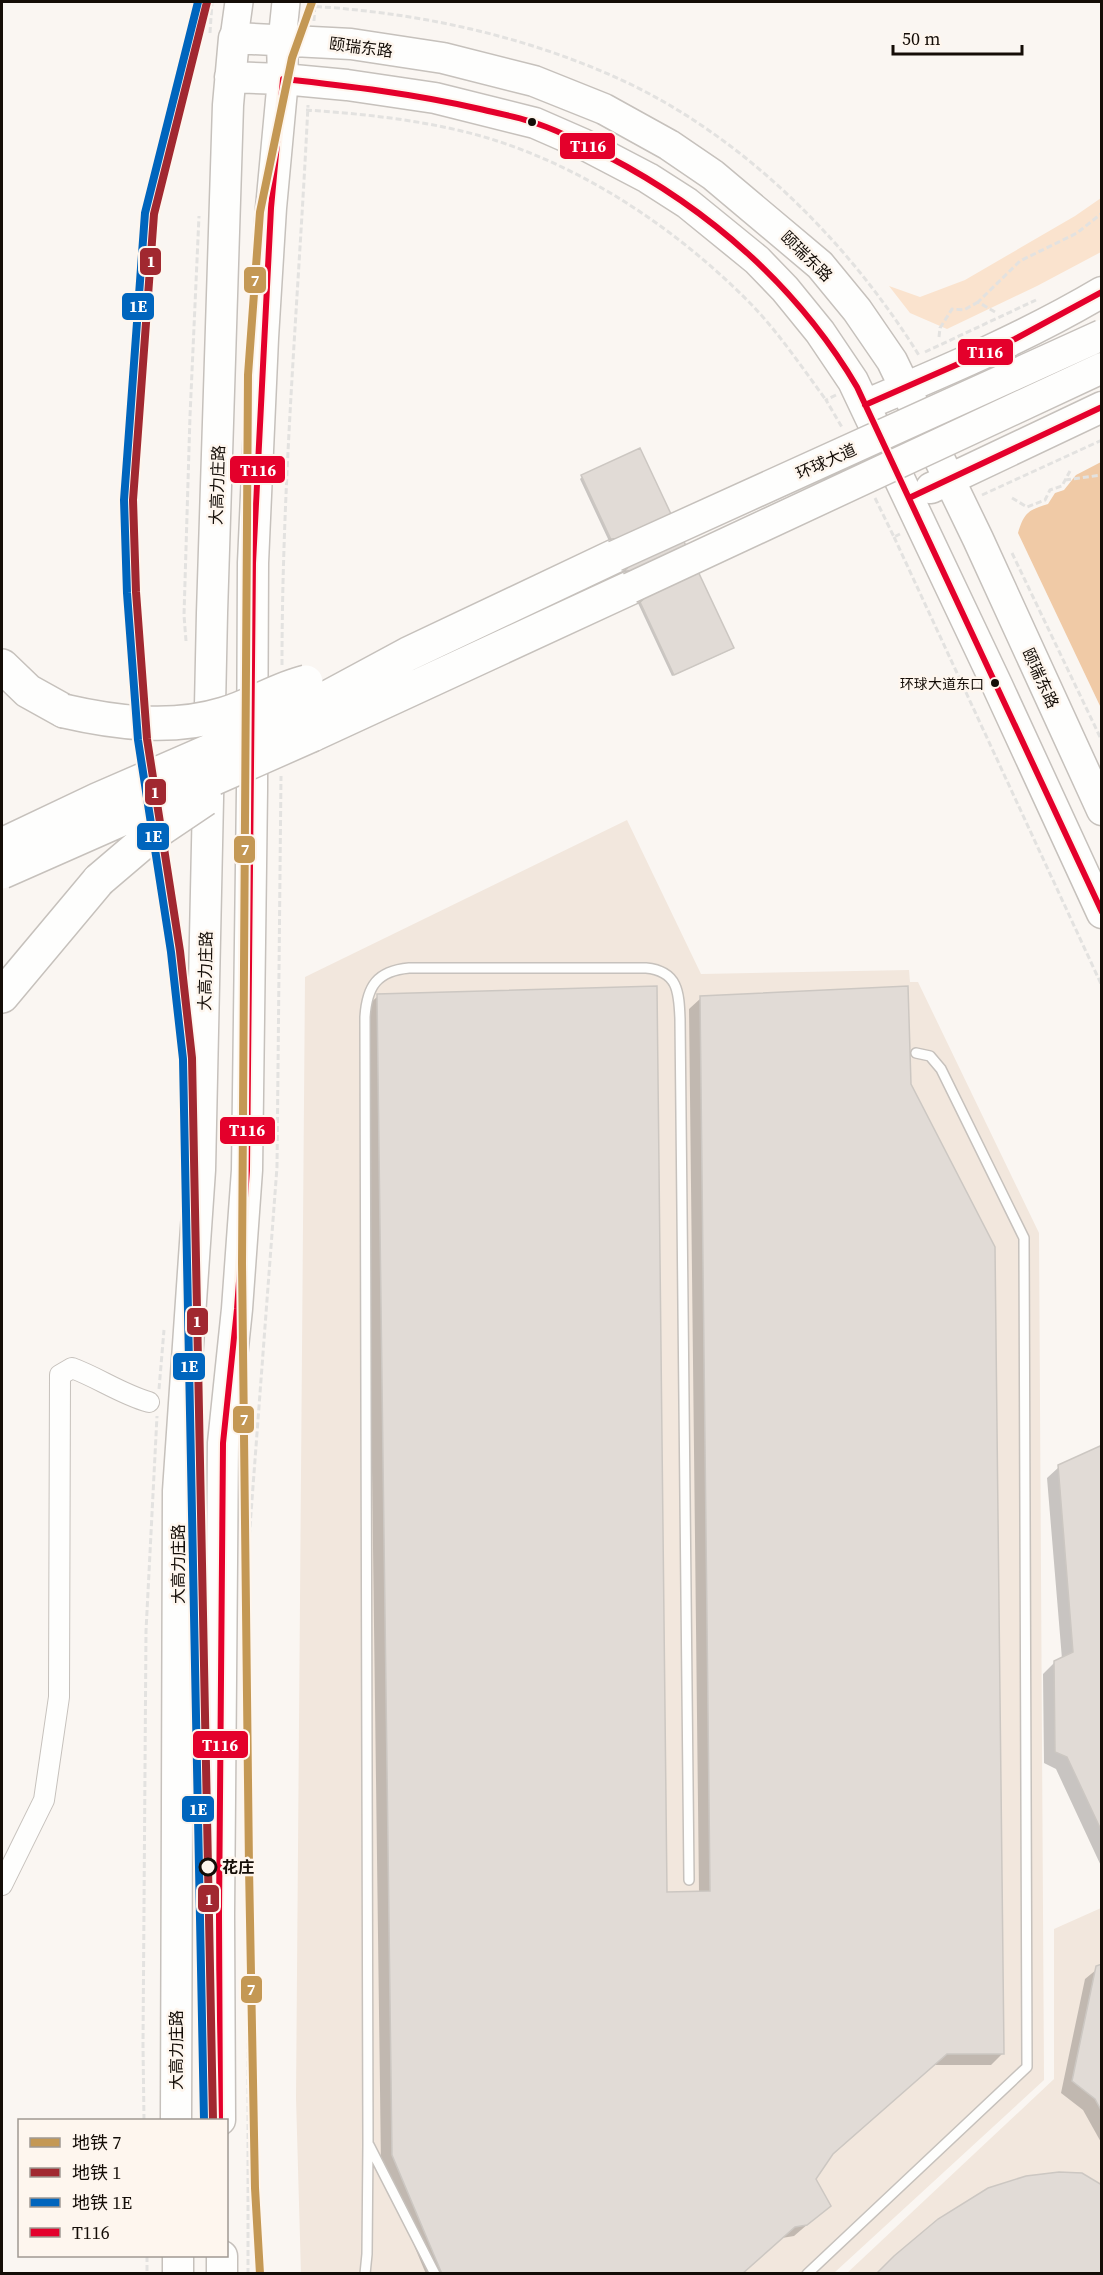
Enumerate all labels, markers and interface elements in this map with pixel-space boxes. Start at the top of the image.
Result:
scale bar [893,18,1022,56]
text: 50 m [902,26,940,51]
street label: 颐瑞东路 [328,32,394,62]
unlabelled marker [526,116,538,128]
line badge: T116 [559,132,616,160]
text: T116 [570,135,606,157]
street label: 颐瑞东路 [776,226,838,286]
line badge: 1 [139,247,162,276]
text: 1 [147,250,155,272]
line badge: 7 [243,266,267,294]
text: 7 [251,269,260,291]
line badge: 1E [121,292,155,321]
text: 1E [129,295,148,317]
line badge: T116 [957,338,1014,366]
text: T116 [967,341,1003,363]
street label: 环球大道 [792,438,860,484]
street label: 大高力庄路 [205,445,229,525]
line badge: T116 [229,455,286,484]
text: T116 [240,459,276,481]
street label: 颐瑞东路 [1018,644,1064,712]
place label: 环球大道东口 [900,674,984,694]
marker: 环球大道东口 [989,677,1001,689]
line badge: 1 [144,778,167,806]
text: 1 [151,781,159,803]
line badge: 1E [136,822,170,851]
text: 1E [144,825,163,847]
line badge: 7 [233,835,256,864]
text: 7 [241,838,250,860]
street label: 大高力庄路 [193,931,217,1011]
line badge: T116 [219,1116,276,1145]
text: T116 [229,1119,265,1141]
line badge: 1 [186,1307,209,1336]
text: 1 [193,1310,201,1332]
line badge: 1E [172,1352,206,1381]
text: 1E [180,1355,199,1377]
line badge: 7 [232,1405,255,1434]
text: 7 [240,1408,249,1430]
street label: 大高力庄路 [167,1524,189,1604]
line badge: T116 [192,1730,249,1759]
text: T116 [202,1734,238,1756]
line badge: 1E [181,1795,215,1823]
text: 1E [189,1798,208,1820]
place label: 花庄 [222,1856,254,1878]
marker: 花庄 [199,1858,217,1876]
line badge: 1 [197,1884,220,1913]
text: 1 [205,1888,213,1910]
line badge: 7 [240,1975,263,2004]
text: 7 [247,1978,256,2000]
street label: 大高力庄路 [165,2010,187,2090]
legend [18,2119,228,2257]
text: 地铁 7 [72,2130,121,2155]
text: 地铁 1 [72,2160,121,2185]
text: 地铁 1E [72,2190,132,2215]
text: T116 [72,2220,110,2245]

